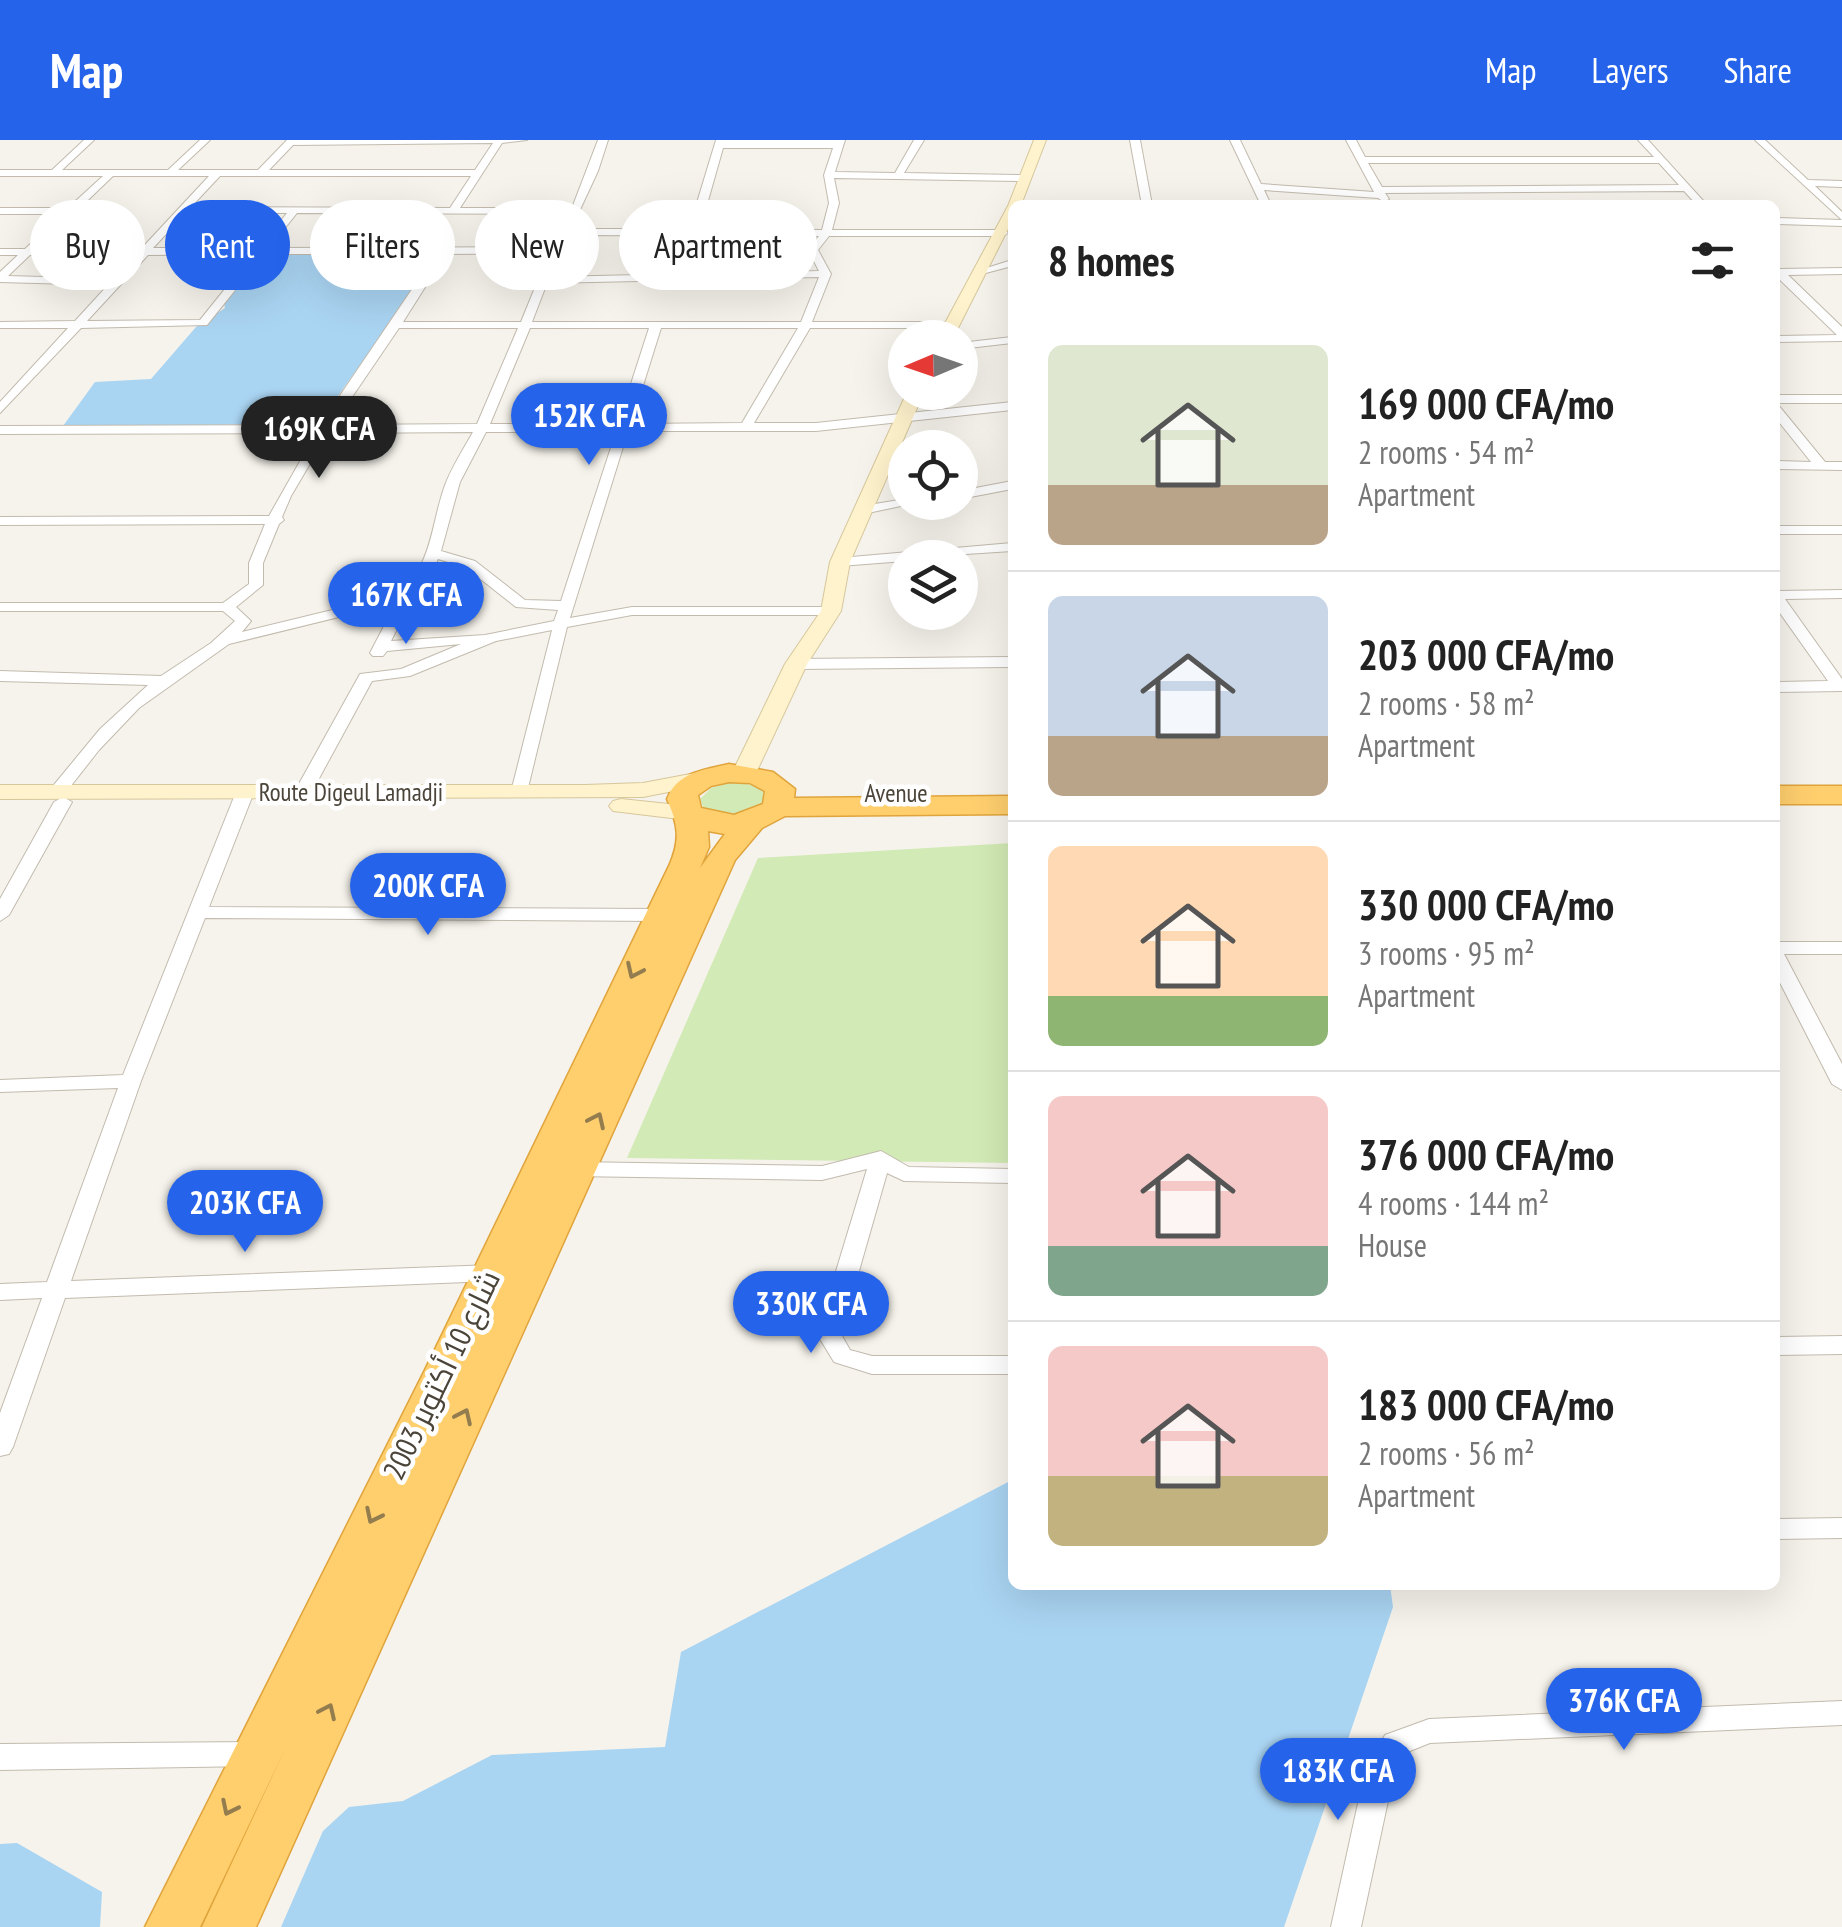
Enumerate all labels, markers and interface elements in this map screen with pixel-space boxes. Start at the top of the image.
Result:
text: Map [50,39,123,101]
text: Map [1485,47,1536,93]
text: Layers [1591,47,1669,93]
text: Share [1724,47,1792,93]
chip: Buy [30,200,145,290]
chip: Rent [165,200,290,290]
chip: Filters [310,200,455,290]
chip: New [475,200,599,290]
chip: Apartment [619,200,817,290]
text: 8 homes [1048,233,1175,288]
icon: filters [1685,233,1740,288]
north arrow [888,320,978,410]
map controls [888,320,978,630]
text: 169 000 CFA/mo [1358,376,1614,431]
pin: 152K CFA [486,383,692,468]
icon: home [1128,385,1248,505]
text: 152K CFA [533,394,645,436]
pin: 169K CFA [216,396,422,481]
text: 169K CFA [263,407,375,449]
button: locate [888,430,978,520]
text: 2 rooms · 54 m² [1358,431,1535,473]
text: Apartment [1358,473,1475,515]
button: layers [888,540,978,630]
pin: 167K CFA [303,562,509,647]
text: 167K CFA [350,573,462,615]
text: 203 000 CFA/mo [1358,627,1614,682]
icon: home [1128,636,1248,756]
text: 2 rooms · 58 m² [1358,682,1535,724]
text: Apartment [1358,724,1475,766]
street label: Route Digeul Lamadji [259,776,443,808]
street label: Avenue [864,777,928,809]
pin: 200K CFA [325,853,531,938]
text: 200K CFA [372,864,484,906]
text: 330 000 CFA/mo [1358,877,1614,932]
icon: home [1128,886,1248,1006]
text: 3 rooms · 95 m² [1358,932,1535,974]
one-way arrow [626,960,646,978]
text: Apartment [1358,974,1475,1016]
one-way arrow [585,1112,605,1130]
text: 376 000 CFA/mo [1358,1127,1614,1182]
icon: home [1128,1136,1248,1256]
pin: 203K CFA [142,1170,348,1255]
text: 203K CFA [189,1181,301,1223]
text: 4 rooms · 144 m² [1358,1182,1549,1224]
text: House [1358,1224,1427,1266]
street label: شارع 10 أكتوبر 2003 [373,1263,510,1486]
pin: 330K CFA [708,1271,914,1356]
text: 330K CFA [755,1282,867,1324]
text: 183 000 CFA/mo [1358,1377,1614,1432]
icon: home [1128,1386,1248,1506]
one-way arrow [452,1408,472,1426]
text: 2 rooms · 56 m² [1358,1432,1535,1474]
text: Apartment [1358,1474,1475,1516]
one-way arrow [366,1506,385,1524]
pin: 376K CFA [1521,1668,1727,1753]
text: 376K CFA [1568,1679,1680,1721]
one-way arrow [316,1703,336,1721]
pin: 183K CFA [1235,1738,1441,1823]
text: 183K CFA [1282,1749,1394,1791]
one-way arrow [222,1798,242,1816]

